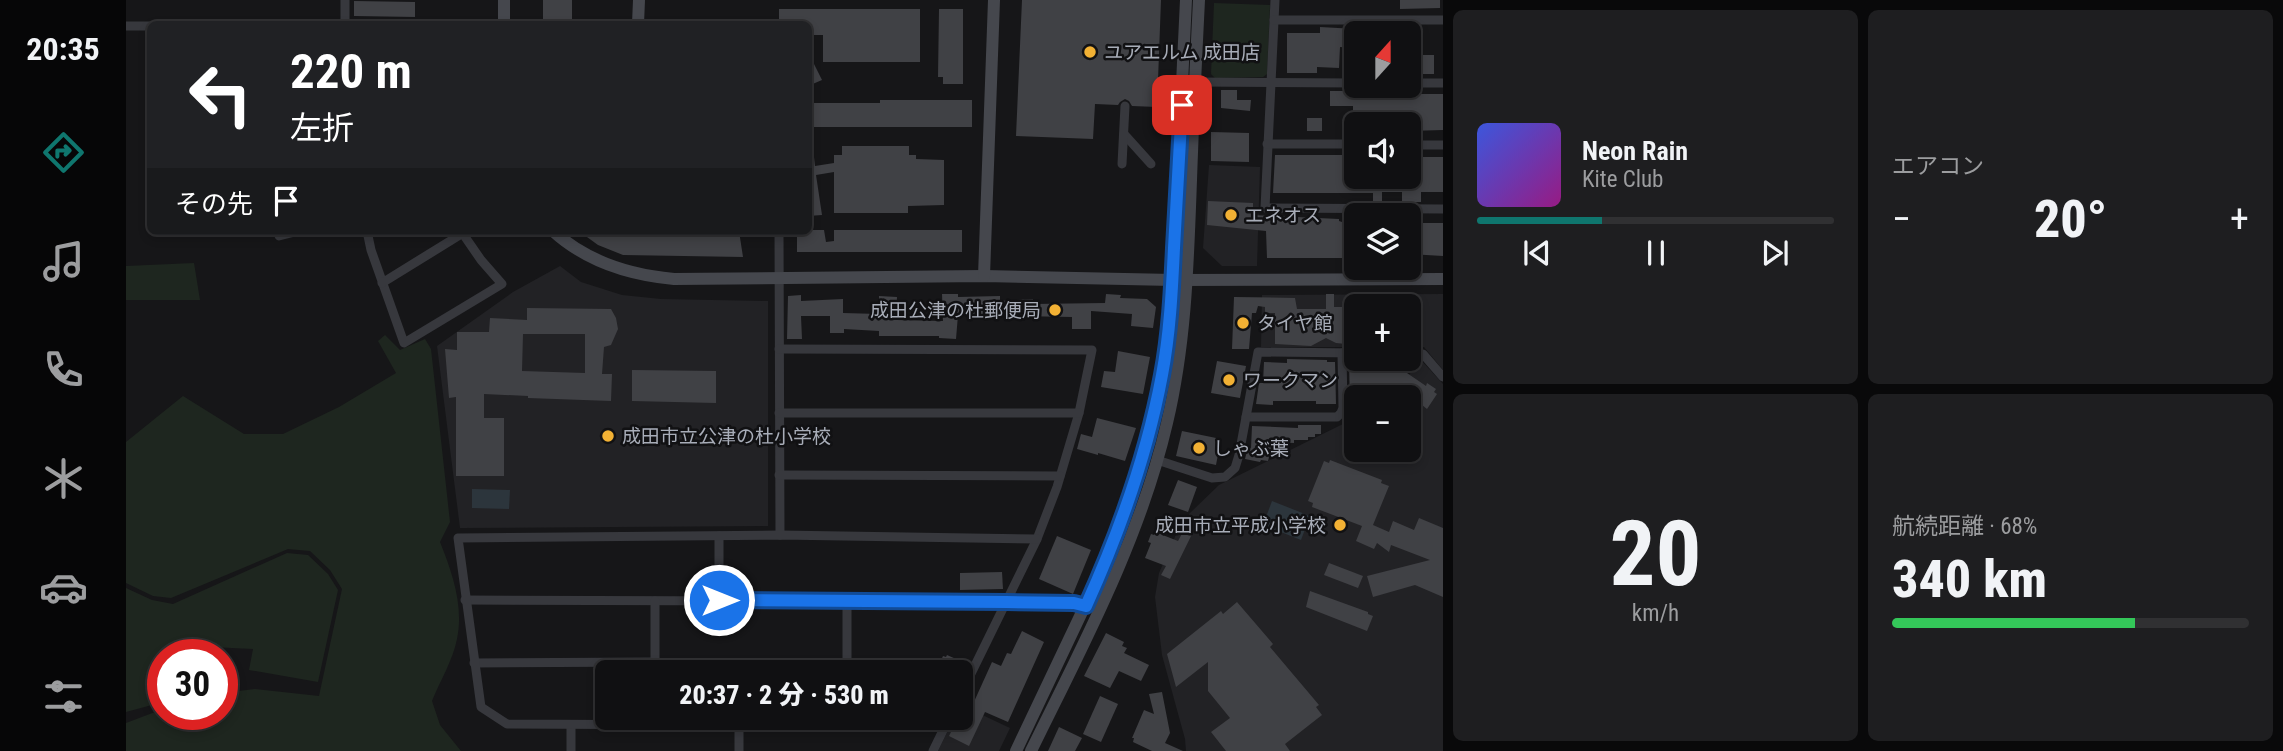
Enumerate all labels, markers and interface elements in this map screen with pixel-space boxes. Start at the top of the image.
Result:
north arrow [1344,21,1421,98]
map controls [1344,21,1421,462]
text: 20:35 [26,30,100,68]
place label: ユアエルム 成田店 [1104,41,1260,64]
text: 220 m [290,43,412,100]
marker: ユアエルム 成田店 [1082,44,1098,60]
icon: left [175,49,266,140]
pin [1152,75,1212,135]
icon: arrive [1163,86,1201,124]
text: 左折 [290,109,354,147]
button: sound [1344,112,1421,189]
icon: directions [39,128,88,177]
text: Neon Rain [1582,136,1688,166]
text: エアコン [1892,153,1984,180]
text: Kite Club [1582,166,1663,193]
icon: arrive [267,182,305,220]
text: その先 [175,189,253,219]
text: 20° [2034,189,2107,250]
text: − [1892,197,1911,241]
text: + [2230,197,2249,241]
button: layers [1344,203,1421,280]
place label: エネオス [1245,204,1321,227]
marker: エネオス [1223,207,1239,223]
icon: previous [1518,234,1556,272]
icon: pause [1637,234,1675,272]
icon: next [1756,234,1794,272]
icon: music [39,237,88,286]
button: + [1344,294,1421,371]
place label: 成田公津の杜郵便局 [870,299,1041,322]
marker: 成田公津の杜郵便局 [1047,302,1063,318]
place label: タイヤ館 [1257,312,1332,335]
marker: タイヤ館 [1235,315,1251,331]
icon: phone [39,345,88,394]
place label: ワークマン [1243,369,1338,392]
marker: ワークマン [1221,372,1237,388]
button: − [1344,385,1421,462]
place label: 成田市立公津の杜小学校 [622,425,831,448]
marker: 成田市立公津の杜小学校 [600,428,616,444]
place label: しゃぶ葉 [1213,437,1289,460]
marker: しゃぶ葉 [1191,440,1207,456]
icon: climate [39,454,88,503]
text: 20 [1610,501,1701,607]
text: 航続距離 · 68% [1892,513,2037,540]
place label: 成田市立平成小学校 [1155,514,1326,537]
marker: 成田市立平成小学校 [1332,517,1348,533]
text: 340 km [1892,549,2047,610]
icon: car [39,563,88,612]
position arrow [682,563,756,637]
text: km/h [1632,600,1679,627]
speed limit sign: 30 [147,639,238,730]
icon: filters [39,672,88,721]
text: 20:37 · 2 分 · 530 m [679,680,889,710]

